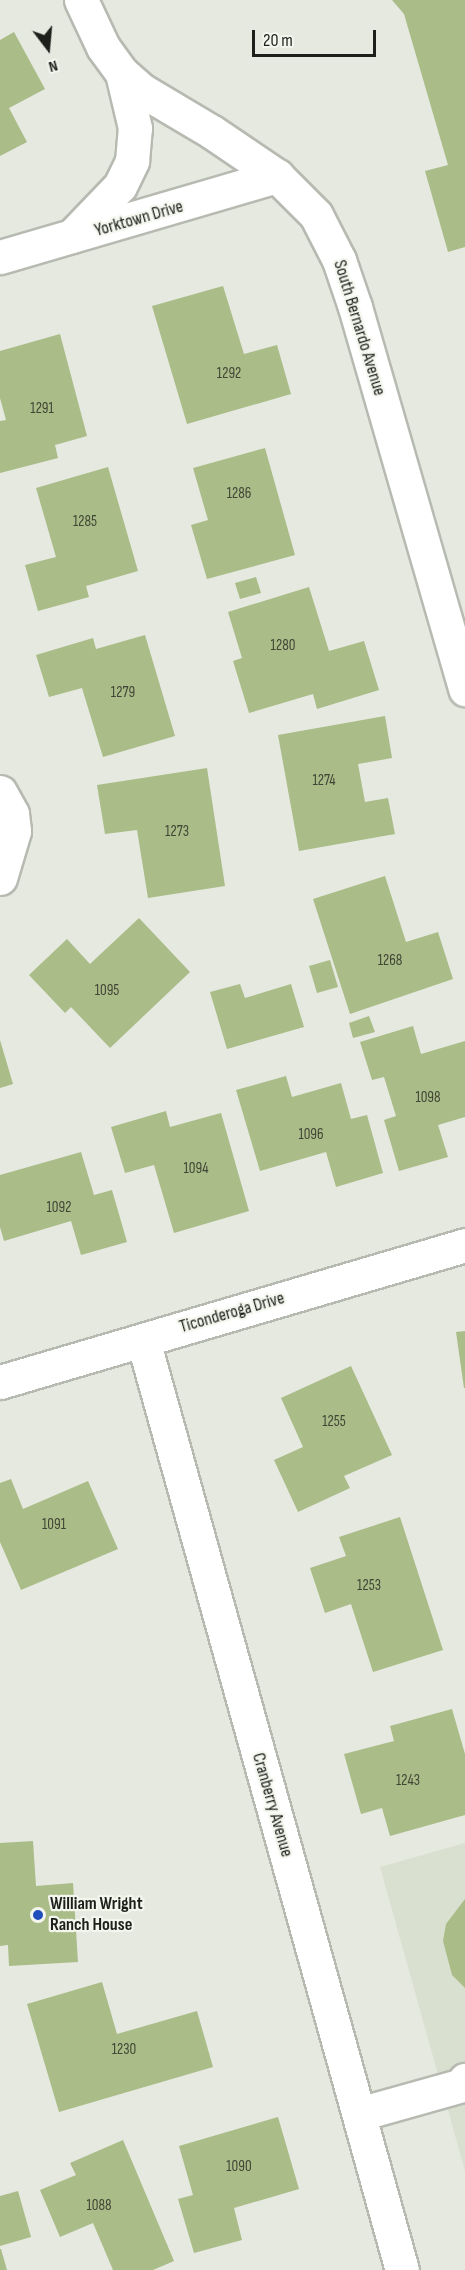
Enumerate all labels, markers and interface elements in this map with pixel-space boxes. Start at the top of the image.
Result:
north arrow [18,18,78,78]
scale bar [255,18,380,56]
text: 20 m [263,30,293,51]
text: N [46,55,60,76]
street label: Yorktown Drive [92,196,186,242]
street label: South Bernardo Avenue [328,258,390,398]
house number: 1292 [217,365,241,383]
house number: 1291 [30,400,54,418]
house number: 1286 [227,485,251,503]
house number: 1285 [73,513,97,531]
house number: 1280 [271,637,295,655]
house number: 1279 [111,684,135,702]
house number: 1274 [312,772,336,790]
house number: 1273 [165,823,189,841]
house number: 1268 [378,952,402,970]
house number: 1095 [95,982,119,1000]
house number: 1098 [415,1089,441,1107]
house number: 1096 [298,1126,324,1144]
house number: 1094 [184,1160,208,1178]
house number: 1092 [47,1199,71,1217]
street label: Ticonderoga Drive [177,1288,287,1338]
house number: 1255 [322,1413,346,1431]
house number: 1091 [42,1516,66,1534]
house number: 1253 [357,1577,381,1595]
street label: Cranberry Avenue [247,1751,297,1859]
house number: 1243 [396,1772,420,1790]
place label: William Wright Ranch House [50,1894,143,1936]
marker: William Wright Ranch House [31,1908,45,1922]
house number: 1230 [112,2041,136,2059]
house number: 1090 [226,2158,252,2176]
house number: 1088 [86,2197,112,2215]

